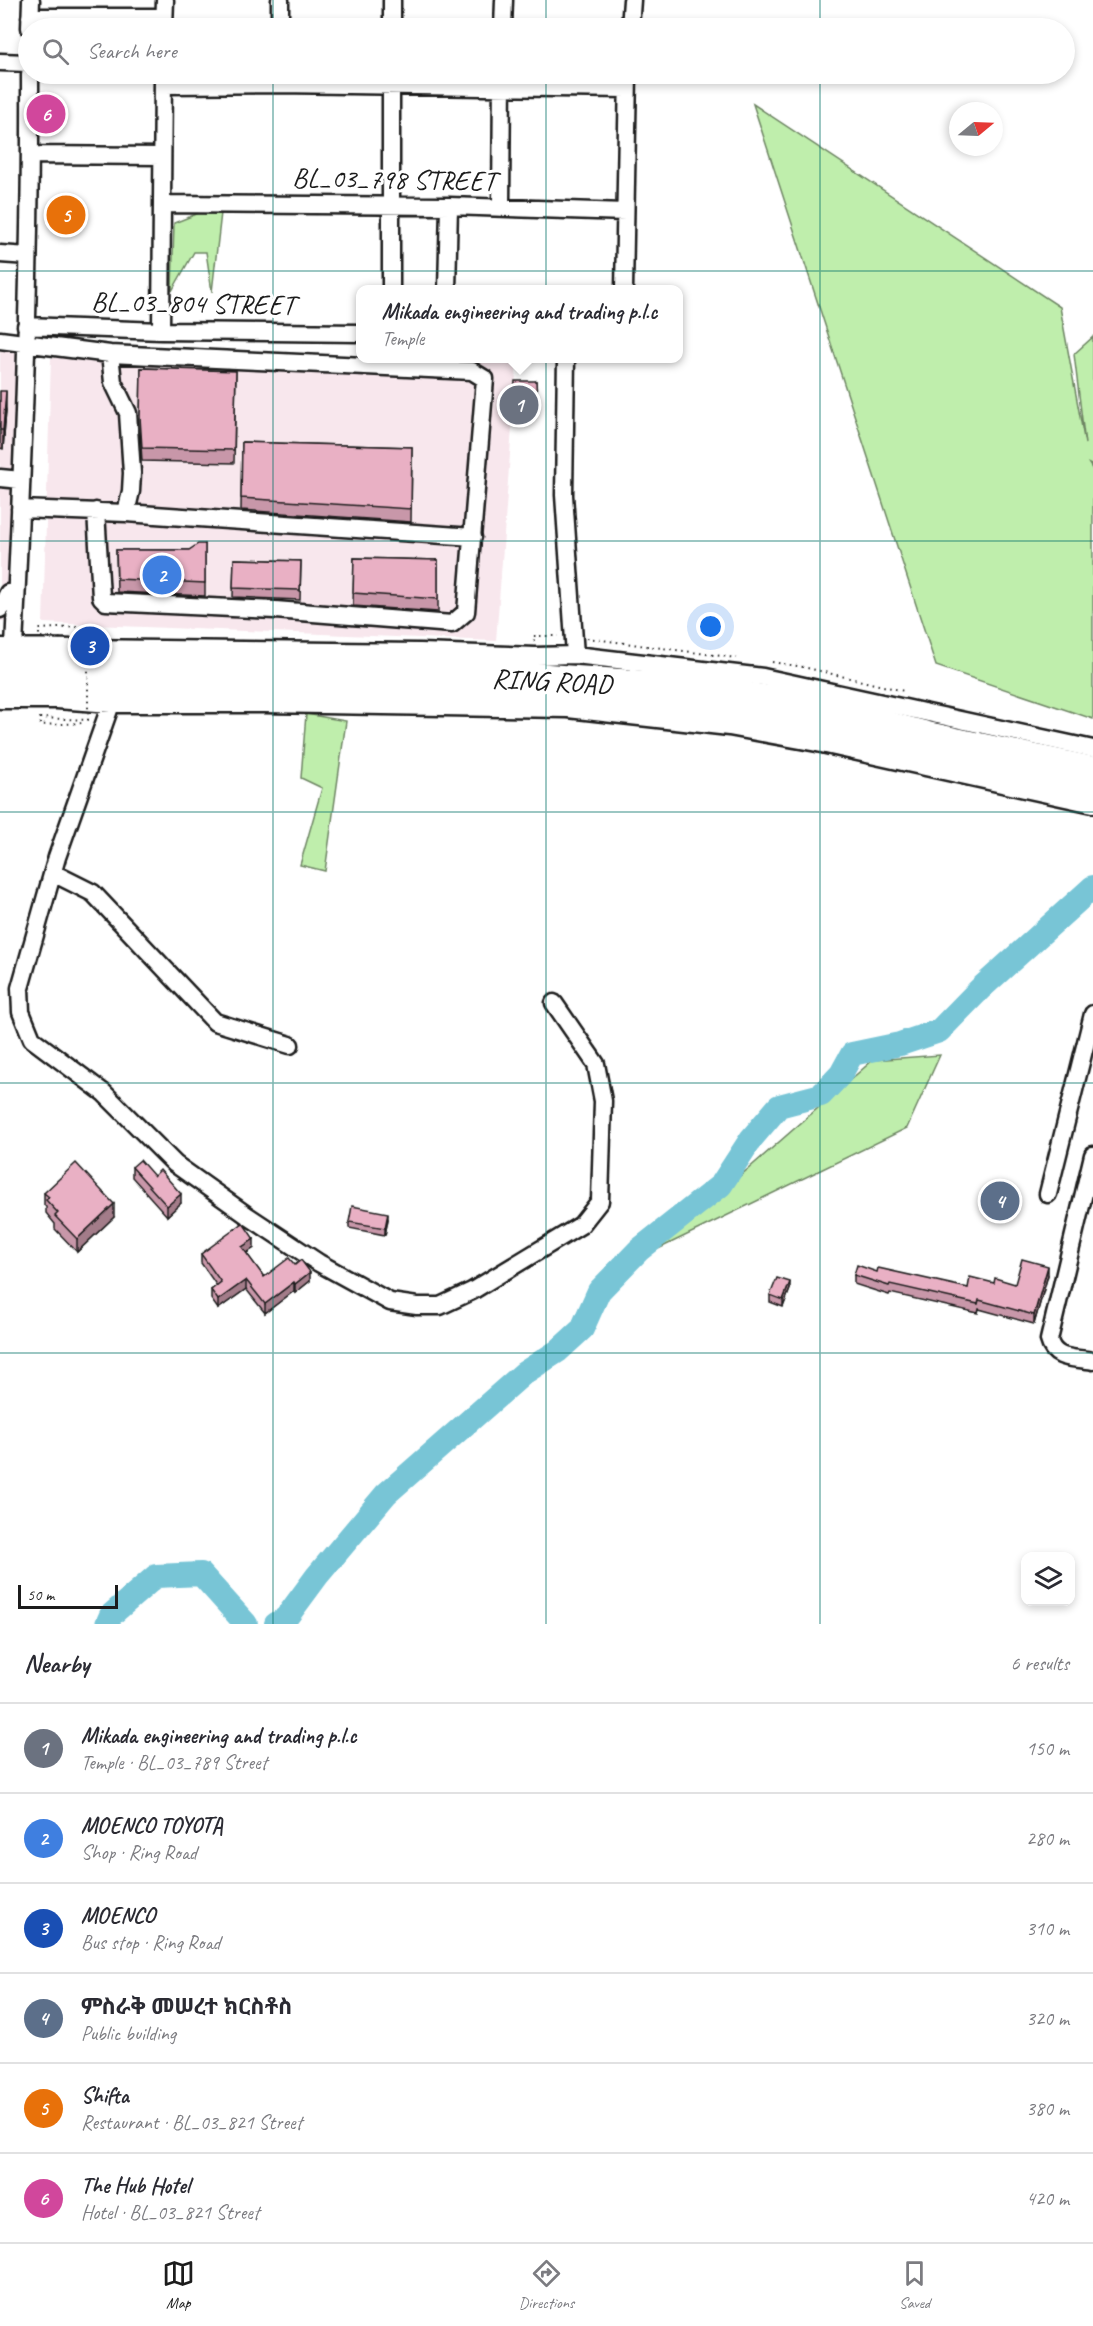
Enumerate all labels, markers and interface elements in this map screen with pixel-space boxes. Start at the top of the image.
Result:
search box [18,18,1075,84]
icon: search [39,35,72,68]
text: Search here [87,37,177,65]
pin: 6 [26,92,66,136]
north arrow [949,102,1003,156]
street label: BL_03_798 STREET [292,160,502,198]
pin: 5 [46,192,86,238]
street label: BL_03_804 STREET [91,284,301,322]
popup [356,285,683,363]
text: Mikada engineering and trading p.l.c [382,298,657,326]
text: Temple [382,326,424,351]
pin: 1 [500,382,538,428]
pin: 2 [142,552,182,598]
your location [696,612,725,641]
pin: 3 [70,624,110,668]
street label: RING ROAD [491,660,615,702]
pin: 4 [980,1178,1020,1224]
map controls [1021,1552,1075,1606]
button: layers [1021,1552,1075,1606]
scale bar [18,1582,118,1610]
text: 50 m [27,1585,54,1605]
text: Nearby [24,1647,89,1680]
text: 6 results [1010,1651,1069,1676]
text: Mikada engineering and trading p.l.c [81,1722,356,1750]
text: 1 [39,1736,48,1761]
text: 150 m [1026,1736,1069,1761]
text: Temple · BL_03_789 Street [81,1750,267,1775]
text: MOENCO TOYOTA [81,1812,223,1840]
text: 2 [39,1826,48,1851]
text: 280 m [1026,1826,1069,1851]
text: Shop · Ring Road [81,1840,197,1865]
text: MOENCO [81,1902,155,1930]
text: 3 [39,1916,48,1941]
text: 310 m [1026,1916,1069,1941]
text: Bus stop · Ring Road [81,1930,220,1955]
text: ምስራቅ መሠረተ ክርስቶስ [81,1993,292,2021]
text: 4 [39,2006,48,2031]
text: 320 m [1026,2006,1069,2031]
text: Public building [81,2021,176,2046]
text: Shifta [81,2082,129,2110]
text: 5 [39,2096,48,2121]
text: 380 m [1026,2096,1069,2121]
text: Restaurant · BL_03_821 Street [81,2110,302,2135]
text: The Hub Hotel [81,2172,190,2200]
text: 6 [39,2186,48,2211]
text: 420 m [1026,2186,1069,2211]
text: Hotel · BL_03_821 Street [81,2200,259,2225]
tab: Map [162,2257,195,2313]
tab: Directions [519,2257,574,2313]
tab: Saved [898,2257,931,2313]

